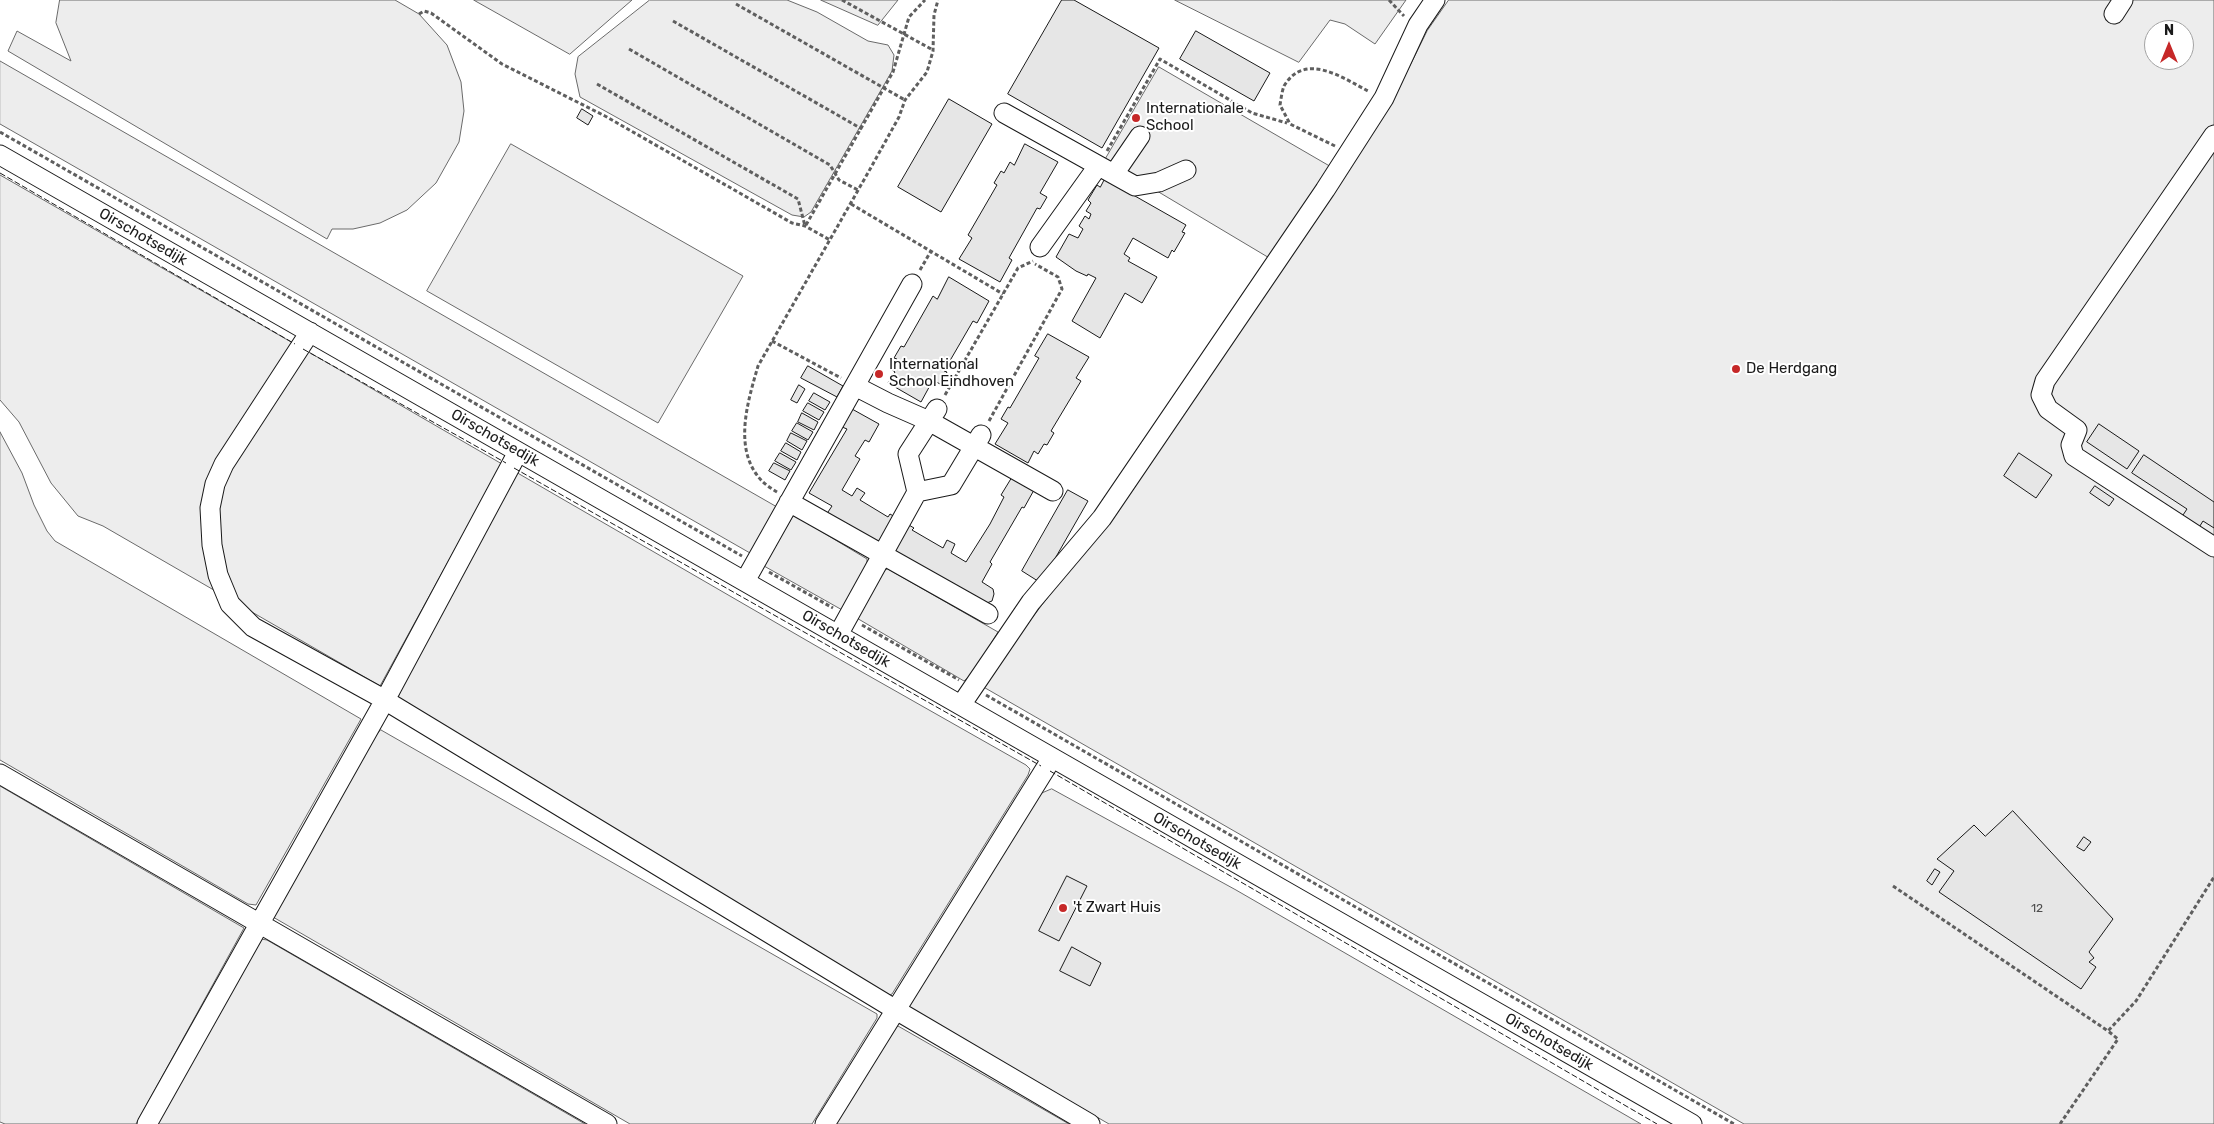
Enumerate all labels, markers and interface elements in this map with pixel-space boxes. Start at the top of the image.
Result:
north arrow [2144,20,2194,70]
text: N [2164,22,2174,39]
place label: Internationale School [1146,100,1244,135]
marker: Internationale School [1130,112,1142,124]
street label: Oirschotsedijk [96,204,190,270]
place label: International School Eindhoven [889,356,1014,391]
place label: De Herdgang [1746,360,1837,378]
marker: De Herdgang [1730,363,1742,375]
marker: International School Eindhoven [873,368,885,380]
street label: Oirschotsedijk [448,405,542,471]
street label: Oirschotsedijk [799,606,893,672]
street label: Oirschotsedijk [1150,808,1244,874]
place label: 't Zwart Huis [1073,899,1161,917]
marker: 't Zwart Huis [1057,902,1069,914]
house number: 12 [2031,902,2043,916]
street label: Oirschotsedijk [1502,1009,1596,1075]

